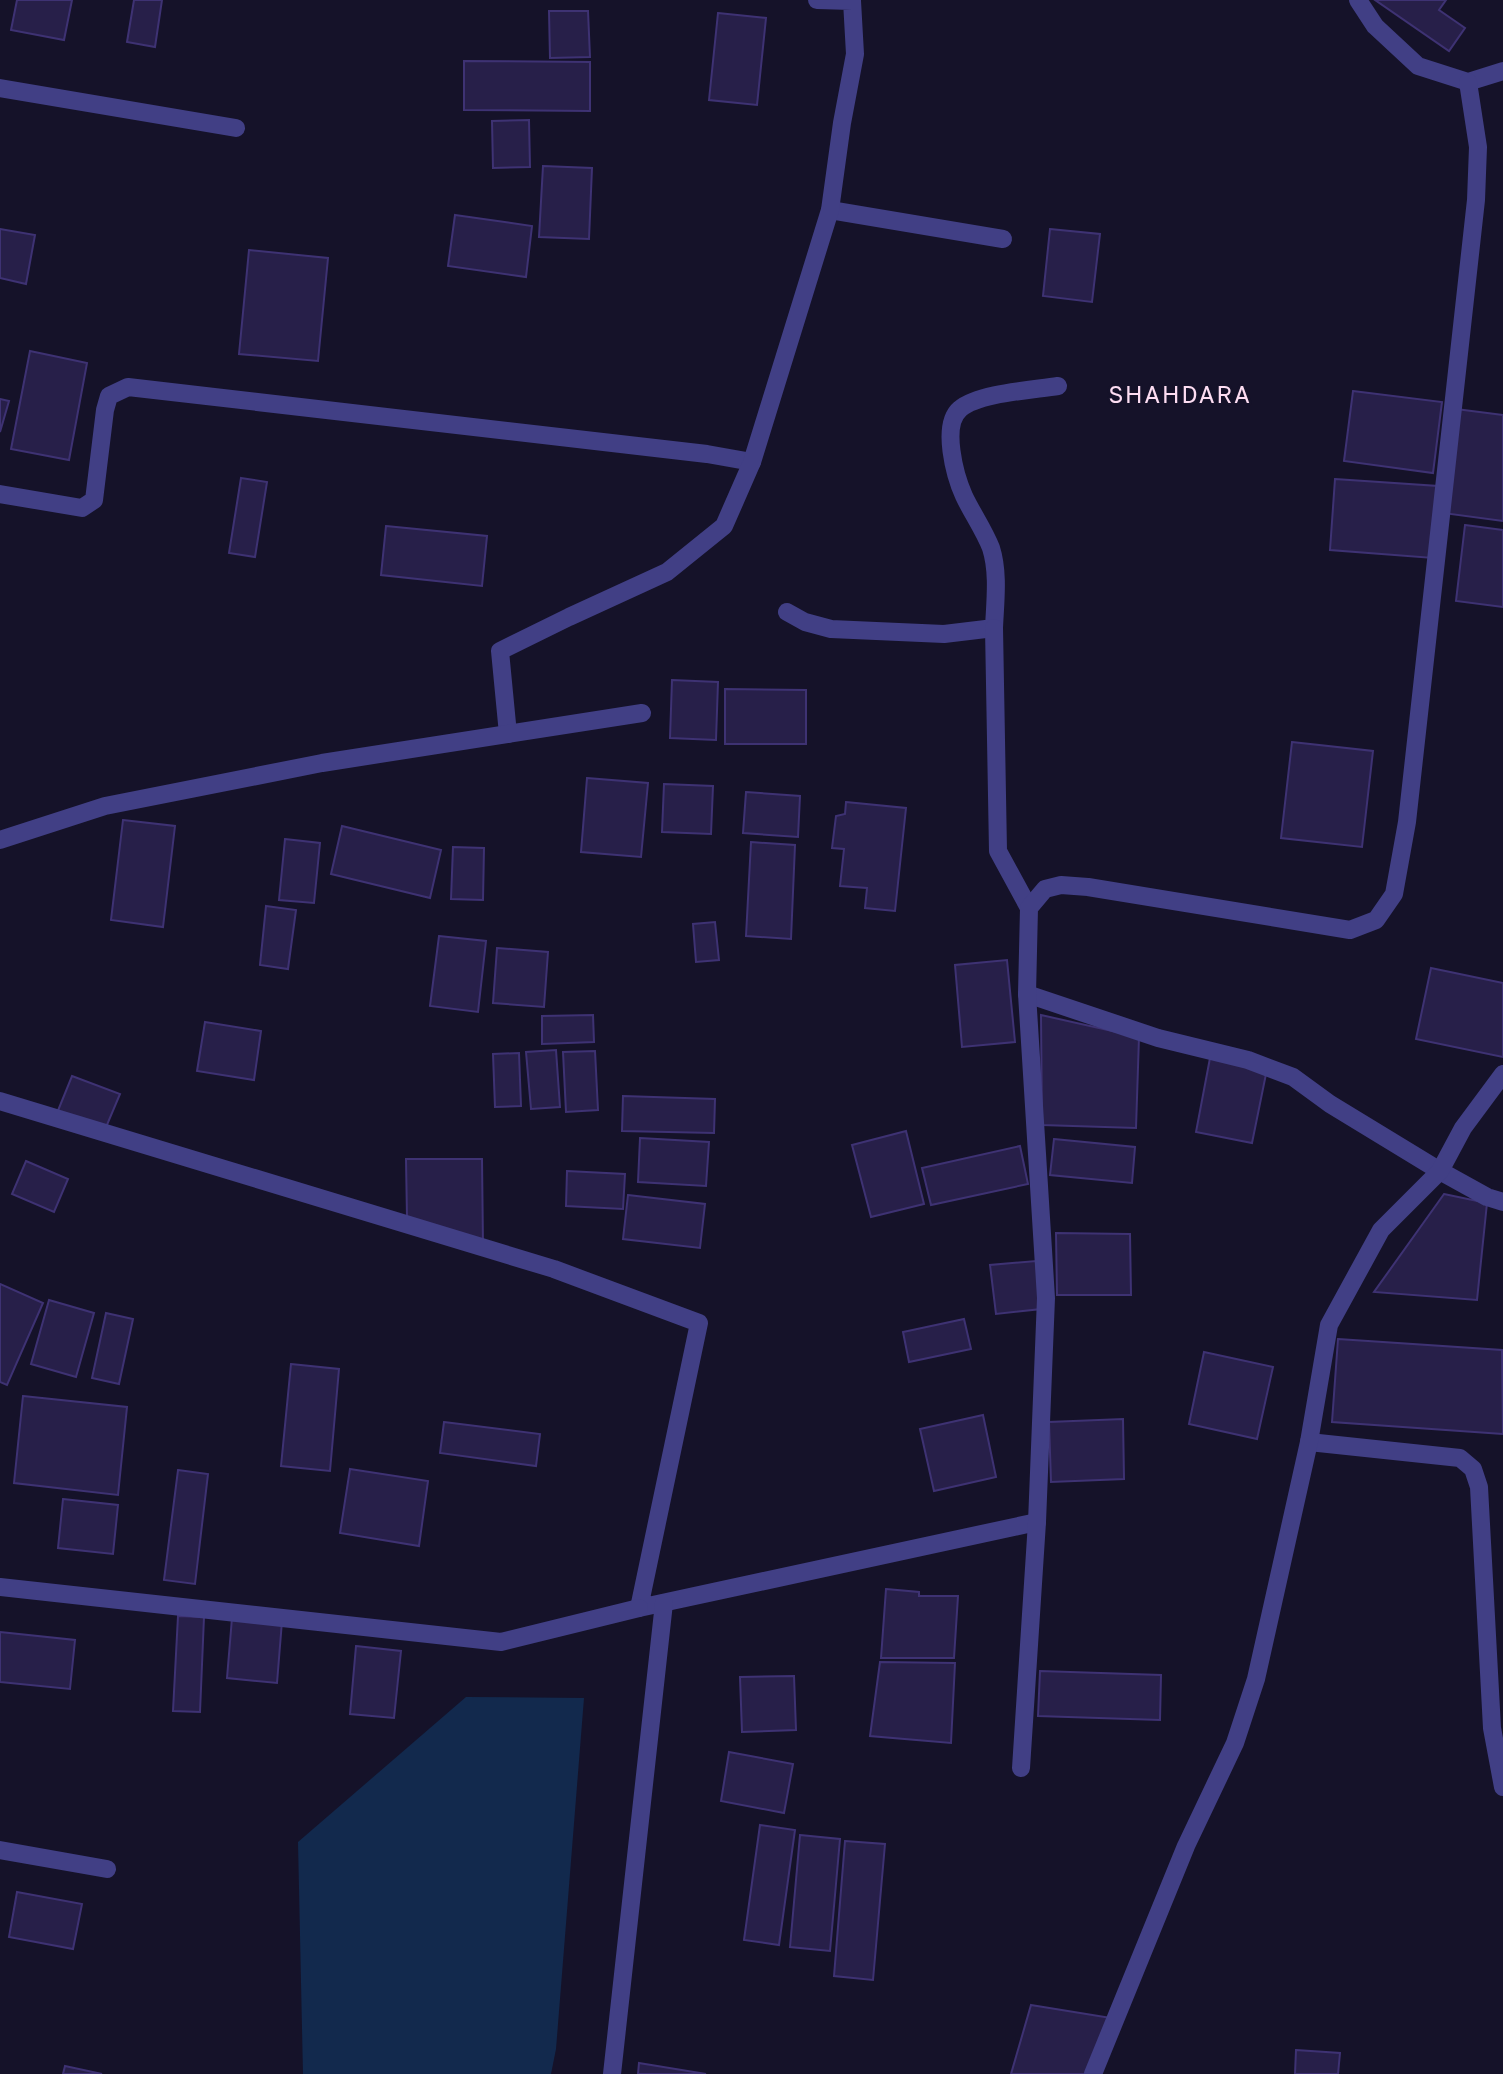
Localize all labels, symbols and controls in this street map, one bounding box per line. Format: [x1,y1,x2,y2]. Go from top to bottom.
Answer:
district label: SHAHDARA [1108,380,1252,408]

